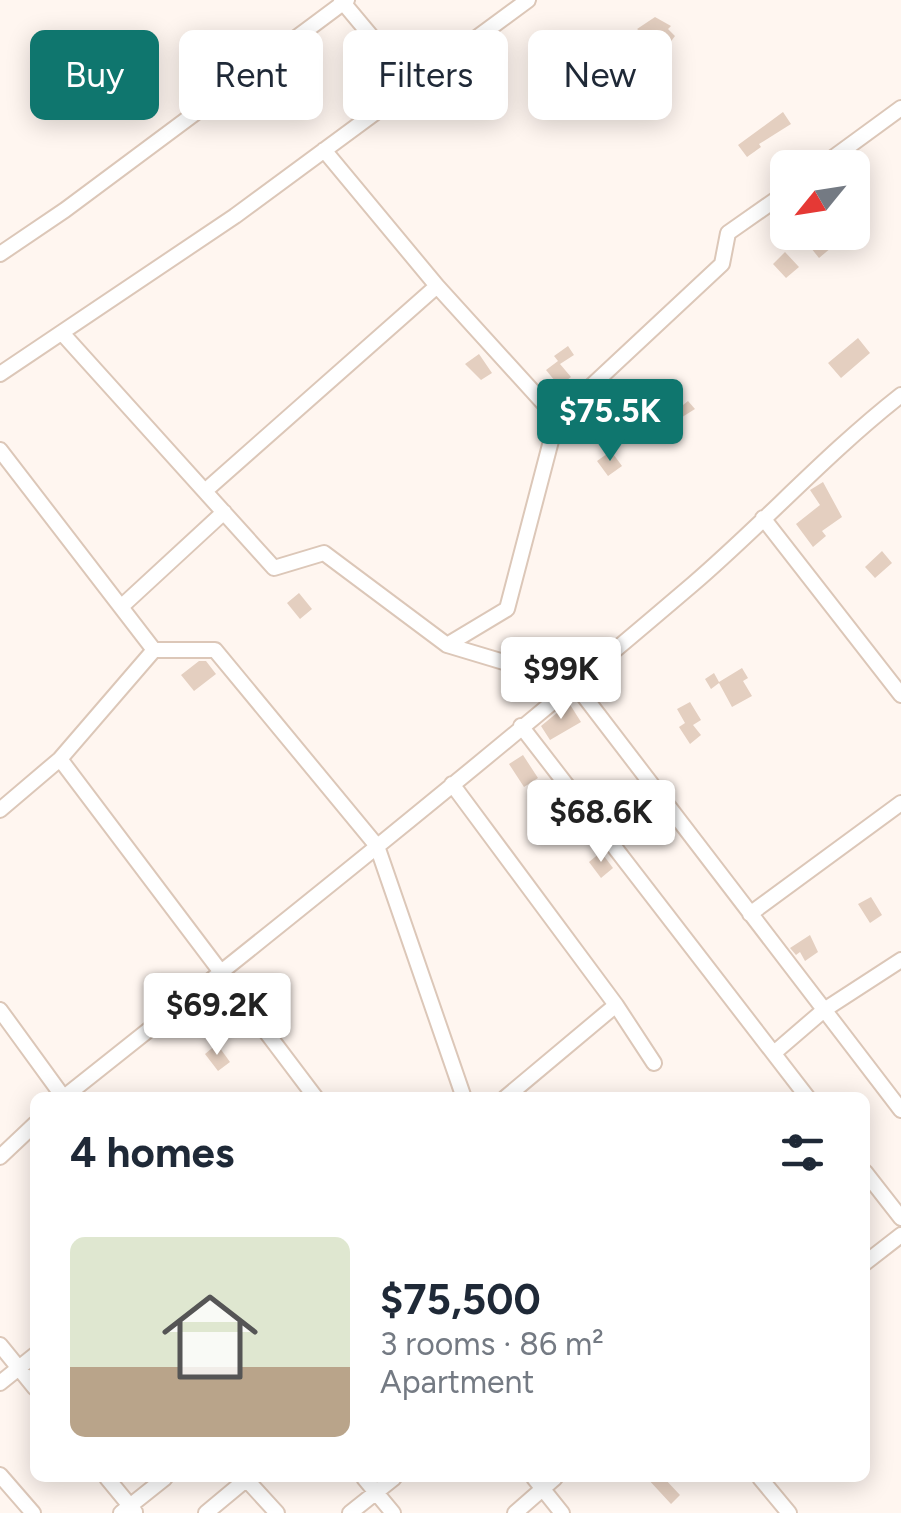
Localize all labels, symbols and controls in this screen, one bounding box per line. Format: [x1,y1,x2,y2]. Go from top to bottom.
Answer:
chip: Buy [30,30,159,120]
chip: Rent [179,30,323,120]
chip: Filters [343,30,508,120]
chip: New [528,30,672,120]
north arrow [770,150,870,250]
map controls [770,150,870,250]
pin: $75.5K [529,379,691,464]
text: $75.5K [559,392,661,430]
pin: $99K [502,637,620,722]
text: $99K [523,650,599,688]
pin: $68.6K [520,780,682,865]
text: $68.6K [549,793,653,831]
pin: $69.2K [136,973,298,1058]
text: $69.2K [166,986,268,1024]
icon: filters [775,1125,830,1180]
text: 4 homes [70,1127,234,1178]
text: $75,500 [380,1274,541,1325]
icon: home [150,1277,270,1397]
text: 3 rooms · 86 m² [380,1325,604,1363]
text: Apartment [380,1363,534,1401]

